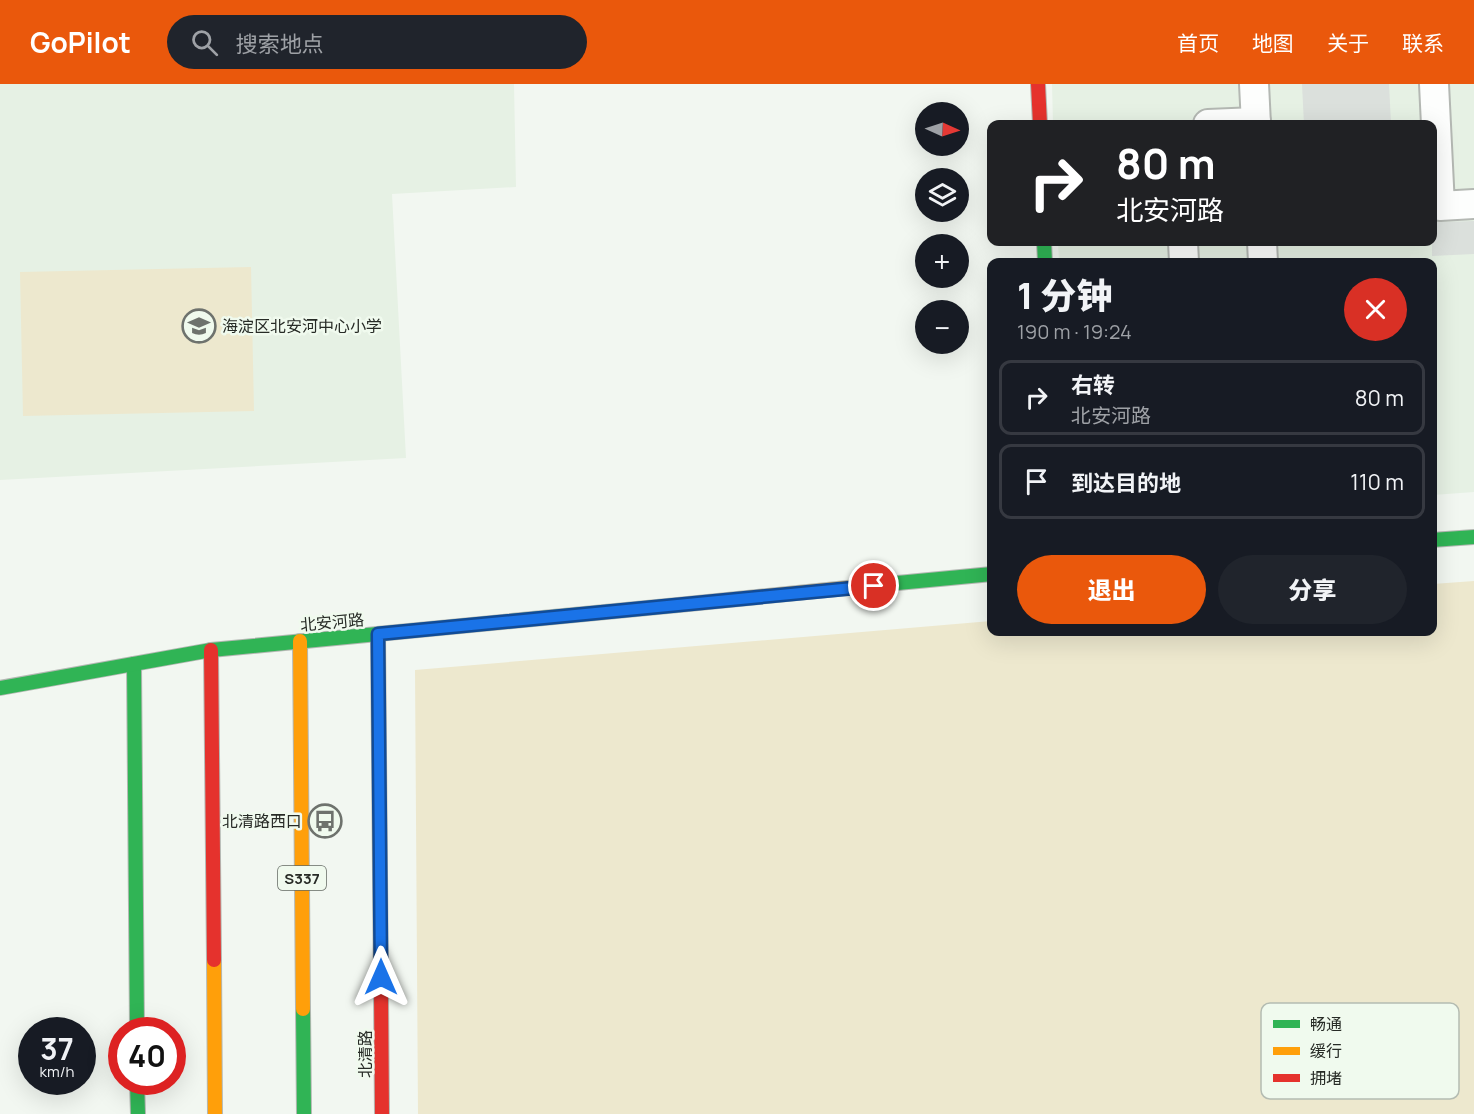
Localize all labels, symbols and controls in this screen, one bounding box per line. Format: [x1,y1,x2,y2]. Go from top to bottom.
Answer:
search box [167,15,587,69]
text: GoPilot [30,23,131,61]
icon: search [188,26,221,59]
text: 搜索地点 [236,29,324,59]
text: 首页 [1177,29,1219,57]
text: 地图 [1252,29,1294,57]
text: 关于 [1327,29,1369,57]
text: 联系 [1402,29,1444,57]
north arrow [915,102,969,156]
map controls [915,102,969,354]
text: 80 m [1116,134,1216,192]
icon: right [1017,144,1095,222]
button: layers [915,168,969,222]
text: 北安河路 [1116,191,1224,228]
button: + [915,234,969,288]
text: 1 分钟 [1017,271,1113,320]
button: close [1344,278,1407,341]
button: − [915,300,969,354]
school or university icon: 海淀区北安河中心小学 [181,308,217,344]
place label: 海淀区北安河中心小学 [222,315,382,337]
text: 190 m · 19:24 [1017,318,1132,345]
text: 右转 [1071,370,1115,400]
icon: right [1020,381,1053,414]
text: 80 m [1355,383,1404,413]
text: 北安河路 [1071,402,1151,429]
icon: arrive [1020,465,1053,498]
text: 110 m [1350,467,1404,497]
text: 到达目的地 [1071,468,1181,498]
button: 退出 [1017,555,1206,624]
button: 分享 [1218,555,1407,624]
pin [848,560,899,611]
icon: arrive [857,569,890,602]
street label: 北安河路 [299,608,365,636]
bus stop icon: 北清路西口 [307,803,343,839]
place label: 北清路西口 [222,810,302,832]
road number: S337 [278,866,326,890]
position arrow [349,945,413,1009]
legend [1261,1003,1459,1099]
text: 畅通 [1310,1013,1342,1035]
speed limit sign: 40 [108,1017,186,1095]
text: 37 [40,1028,74,1069]
street label: 北清路 [354,1030,376,1078]
text: 缓行 [1310,1040,1342,1062]
text: km/h [40,1061,74,1082]
text: 拥堵 [1310,1067,1342,1089]

